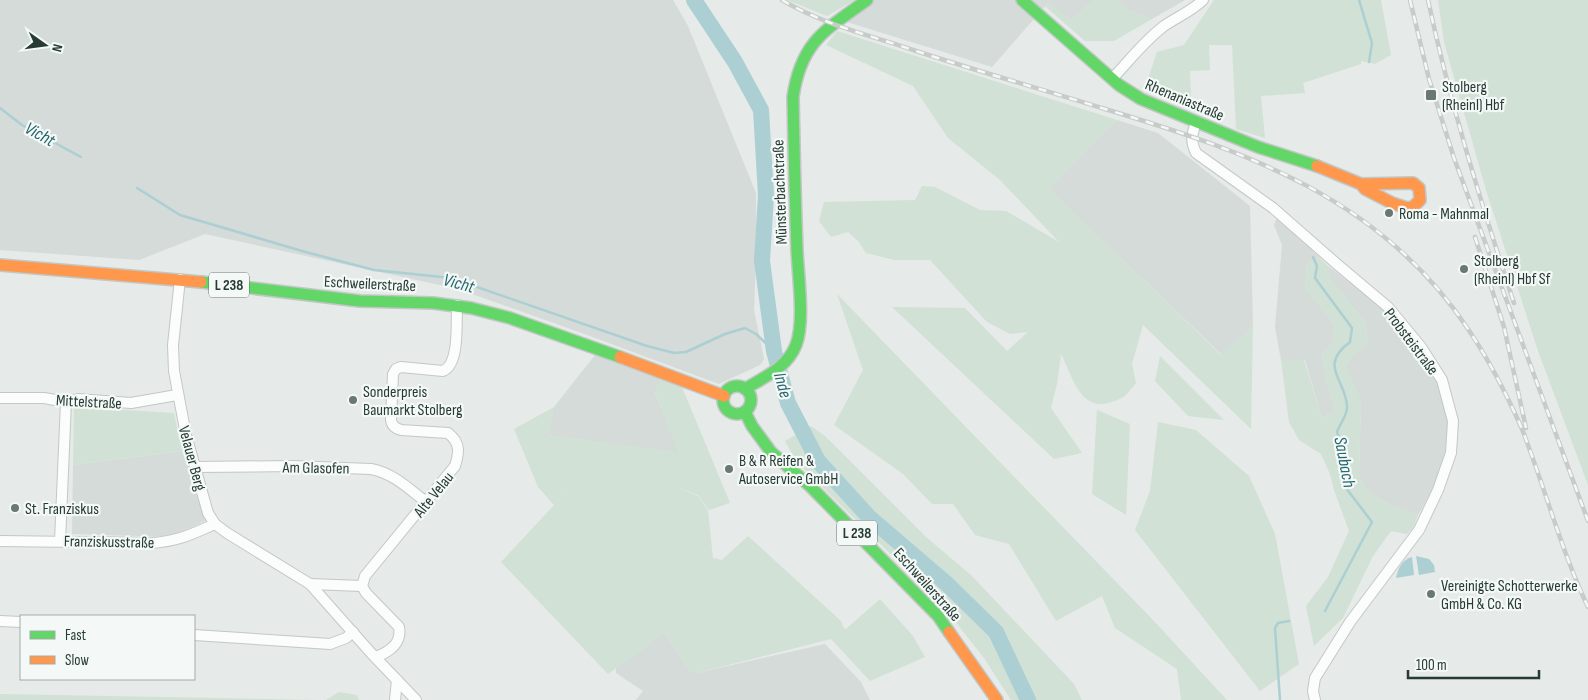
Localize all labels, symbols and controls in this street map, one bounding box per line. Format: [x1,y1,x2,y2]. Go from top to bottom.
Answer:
north arrow [20,20,70,70]
text: N [48,42,66,54]
street label: Rhenaniastraße [1142,75,1227,126]
place label: Stolberg (Rheinl) Hbf [1442,78,1505,115]
marker: Stolberg (Rheinl) Hbf [1424,88,1438,102]
water label: Vicht [21,118,59,151]
street label: Münsterbachstraße [769,139,792,245]
place label: Roma - Mahnmal [1399,205,1489,224]
marker: Roma - Mahnmal [1383,207,1395,219]
place label: Stolberg (Rheinl) Hbf Sf [1474,252,1551,289]
marker: Stolberg (Rheinl) Hbf Sf [1458,263,1470,275]
water label: Vicht [441,269,477,298]
road number: L 238 [209,272,249,298]
street label: Eschweilerstraße [324,273,416,296]
street label: Probsteistraße [1380,305,1442,379]
water label: Inde [769,370,796,400]
place label: Sonderpreis Baumarkt Stolberg [363,383,462,420]
street label: Mittelstraße [56,391,122,414]
marker: Sonderpreis Baumarkt Stolberg [347,394,359,406]
street label: Velauer Berg [174,424,209,493]
water label: Saubach [1329,435,1360,490]
place label: B & R Reifen & Autoservice GmbH [738,452,838,489]
street label: Am Glasofen [281,458,350,479]
marker: B & R Reifen & Autoservice GmbH [723,463,735,475]
street label: Alte Velau [410,468,458,522]
place label: St. Franziskus [25,500,99,519]
marker: St. Franziskus [9,502,21,514]
road number: L 238 [837,520,877,546]
street label: Franziskusstraße [64,532,154,553]
street label: Eschweilerstraße [889,544,965,626]
place label: Vereinigte Schotterwerke GmbH & Co. KG [1441,577,1578,614]
marker: Vereinigte Schotterwerke GmbH & Co. KG [1425,588,1437,600]
legend [20,615,195,680]
text: Fast [65,626,87,645]
scale bar [1408,648,1539,680]
text: Slow [65,651,89,670]
text: 100 m [1416,656,1447,675]

